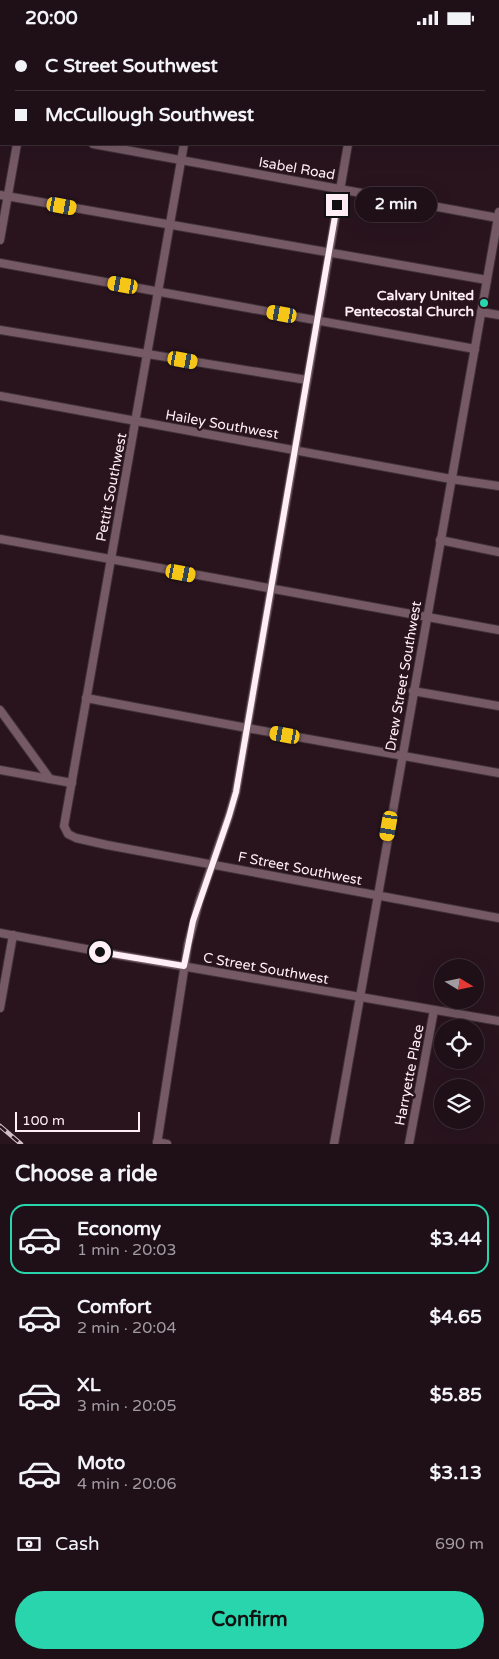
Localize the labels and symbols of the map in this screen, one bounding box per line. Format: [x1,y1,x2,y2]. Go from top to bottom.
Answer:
street label: Isabel Road [257,153,337,184]
callout: 2 min [354,187,437,223]
route end [326,194,348,216]
car [45,196,78,216]
car [106,275,139,295]
place label: Calvary United Pentecostal Church [345,287,474,320]
marker: Calvary United Pentecostal Church [478,297,490,309]
car [265,304,298,324]
car [166,350,199,370]
street label: Hailey Southwest [164,406,281,443]
street label: Pettit Southwest [93,431,131,543]
car [164,563,197,583]
street label: Drew Street Southwest [382,599,425,752]
car [268,725,301,745]
car [379,810,398,842]
street label: F Street Southwest [236,848,364,889]
route start [89,941,111,963]
street label: C Street Southwest [202,949,331,988]
north arrow [434,959,484,1009]
street label: Harryette Place [391,1023,428,1127]
scale bar [15,1109,140,1132]

